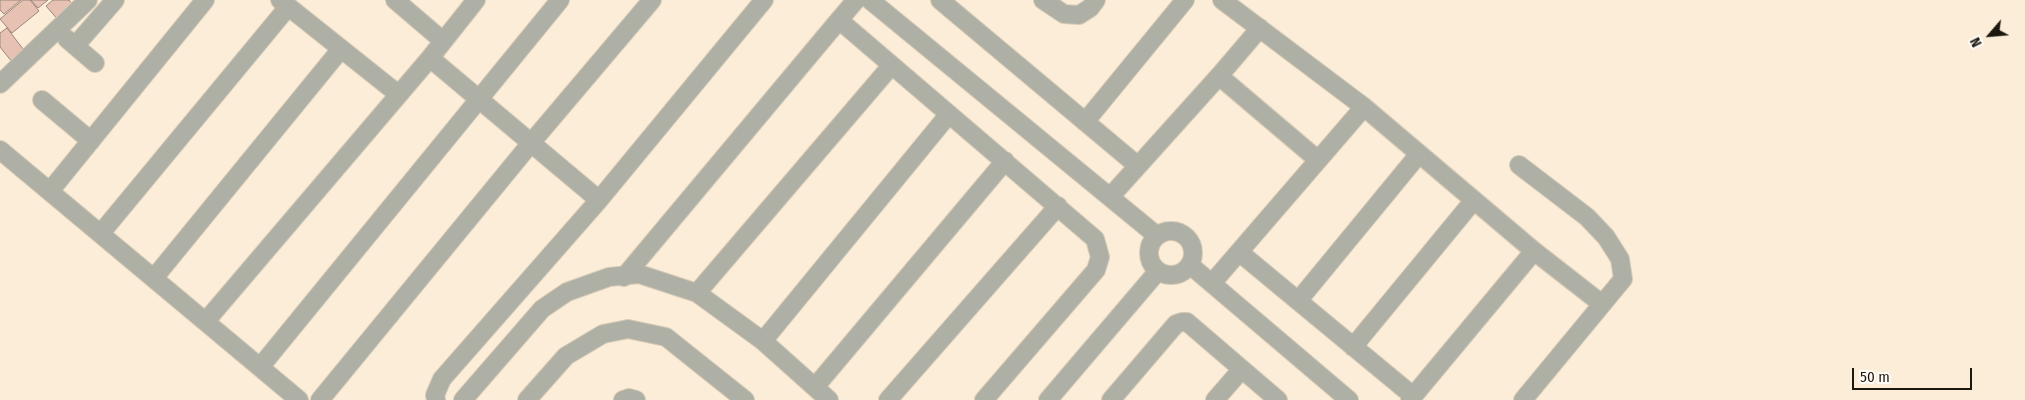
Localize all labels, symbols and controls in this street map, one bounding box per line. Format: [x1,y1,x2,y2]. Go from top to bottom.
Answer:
north arrow [1965,10,2015,60]
text: N [1967,34,1986,50]
scale bar [1855,358,1975,390]
text: 50 m [1860,368,1890,386]

